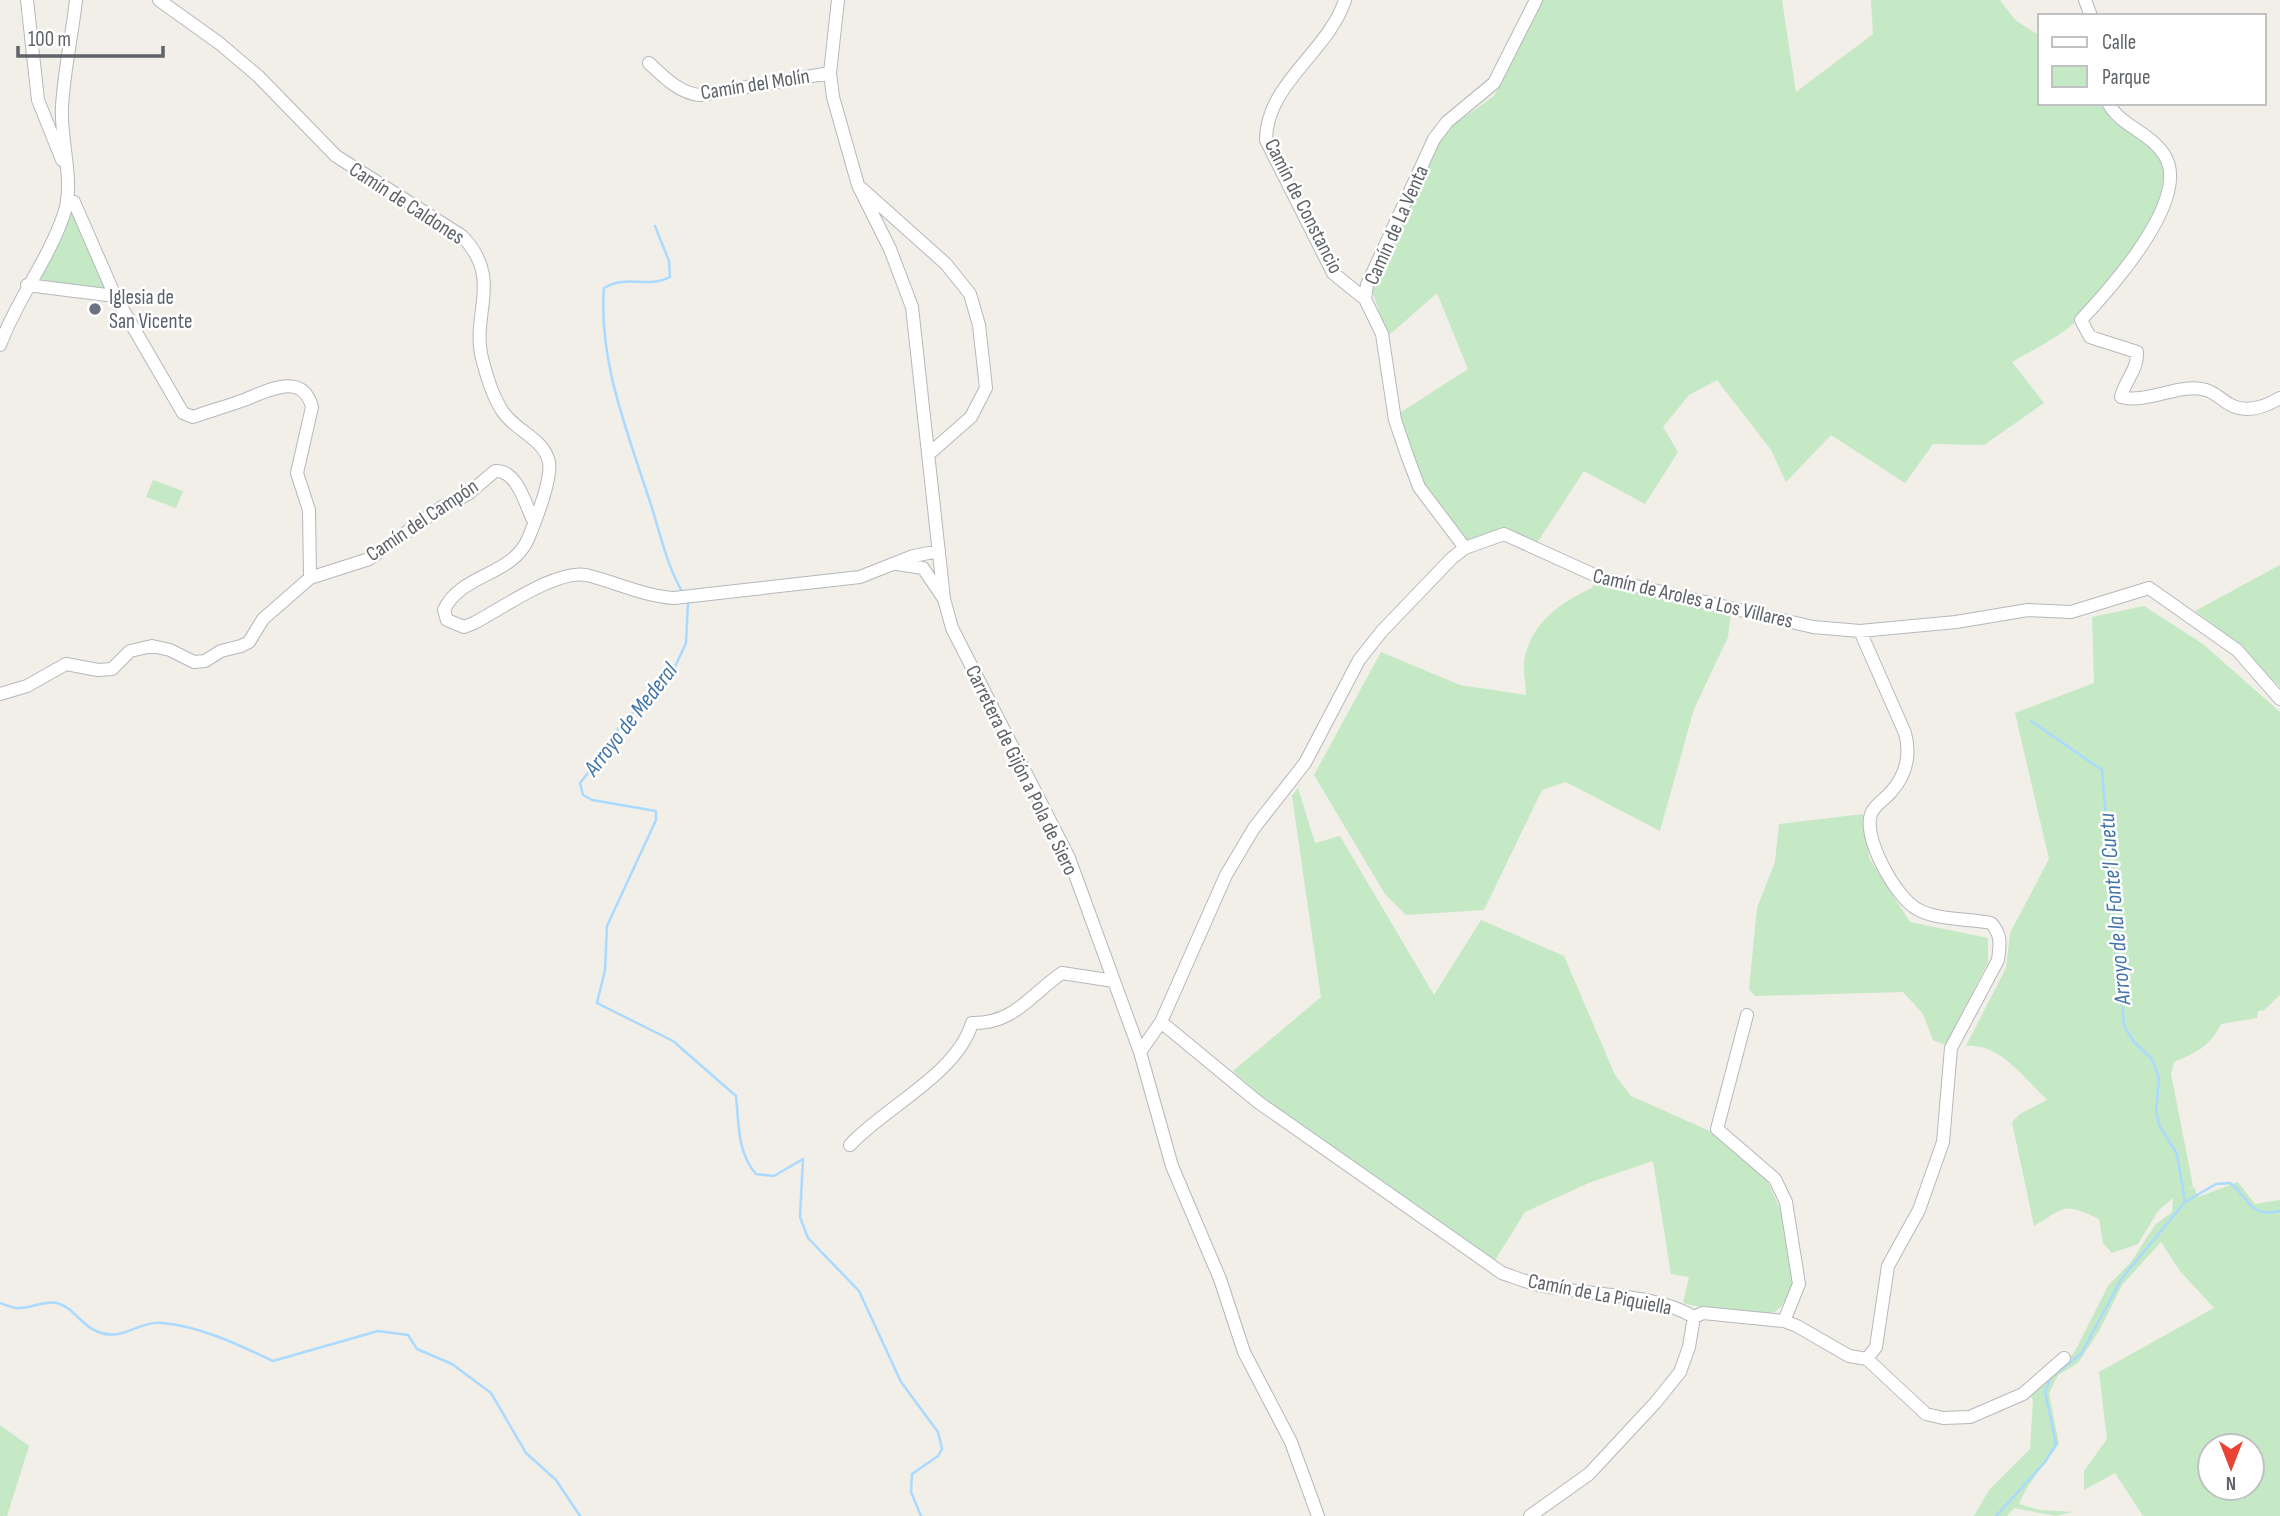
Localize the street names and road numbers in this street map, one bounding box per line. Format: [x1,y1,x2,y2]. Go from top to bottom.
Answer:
street label: Camín del Molín [699,64,811,105]
street label: Camín de Constancio [1259,135,1348,278]
street label: Camín de Caldones [344,157,469,250]
street label: Camín de La Venta [1359,162,1434,289]
street label: Camín del Campón [361,474,483,567]
street label: Camín de Aroles a Los Villares [1590,563,1795,634]
street label: Carretera de Gijón a Pola de Siero [960,661,1083,879]
street label: Camín de La Piquiella [1526,1268,1674,1321]

